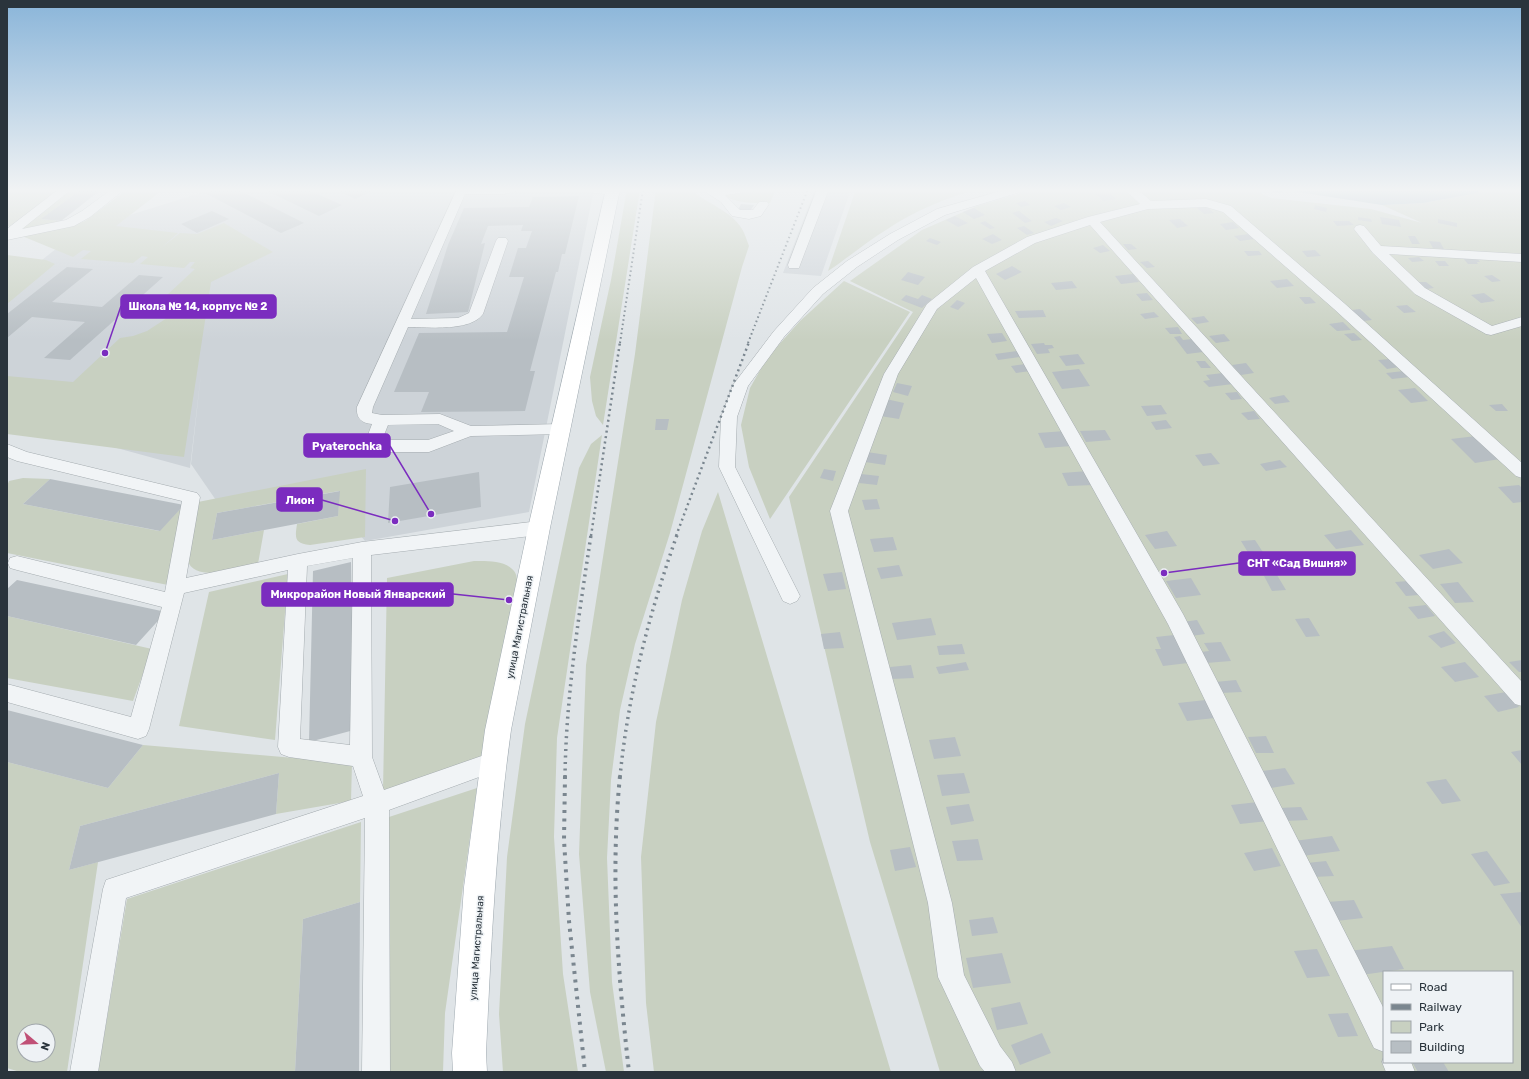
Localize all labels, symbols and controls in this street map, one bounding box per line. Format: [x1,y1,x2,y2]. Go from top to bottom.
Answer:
callout: Школа № 14, корпус № 2 [121,295,276,318]
text: Школа № 14, корпус № 2 [129,300,267,313]
callout: Pyaterochka [304,434,390,457]
text: Pyaterochka [312,440,382,453]
callout: Лион [277,488,322,511]
text: Лион [285,494,315,507]
callout: СНТ «Сад Вишня» [1239,552,1355,575]
text: СНТ «Сад Вишня» [1247,557,1347,570]
street label: улица Магистральная [504,574,536,680]
callout: Микрорайон Новый Январский [262,583,453,606]
text: Микрорайон Новый Январский [271,588,446,601]
street label: улица Магистральная [467,895,487,1001]
legend [1383,971,1513,1063]
text: Road [1419,980,1447,994]
text: Railway [1419,1000,1462,1014]
text: Park [1419,1020,1445,1034]
north arrow [16,1023,56,1063]
text: N [38,1040,52,1052]
text: Building [1419,1040,1465,1054]

